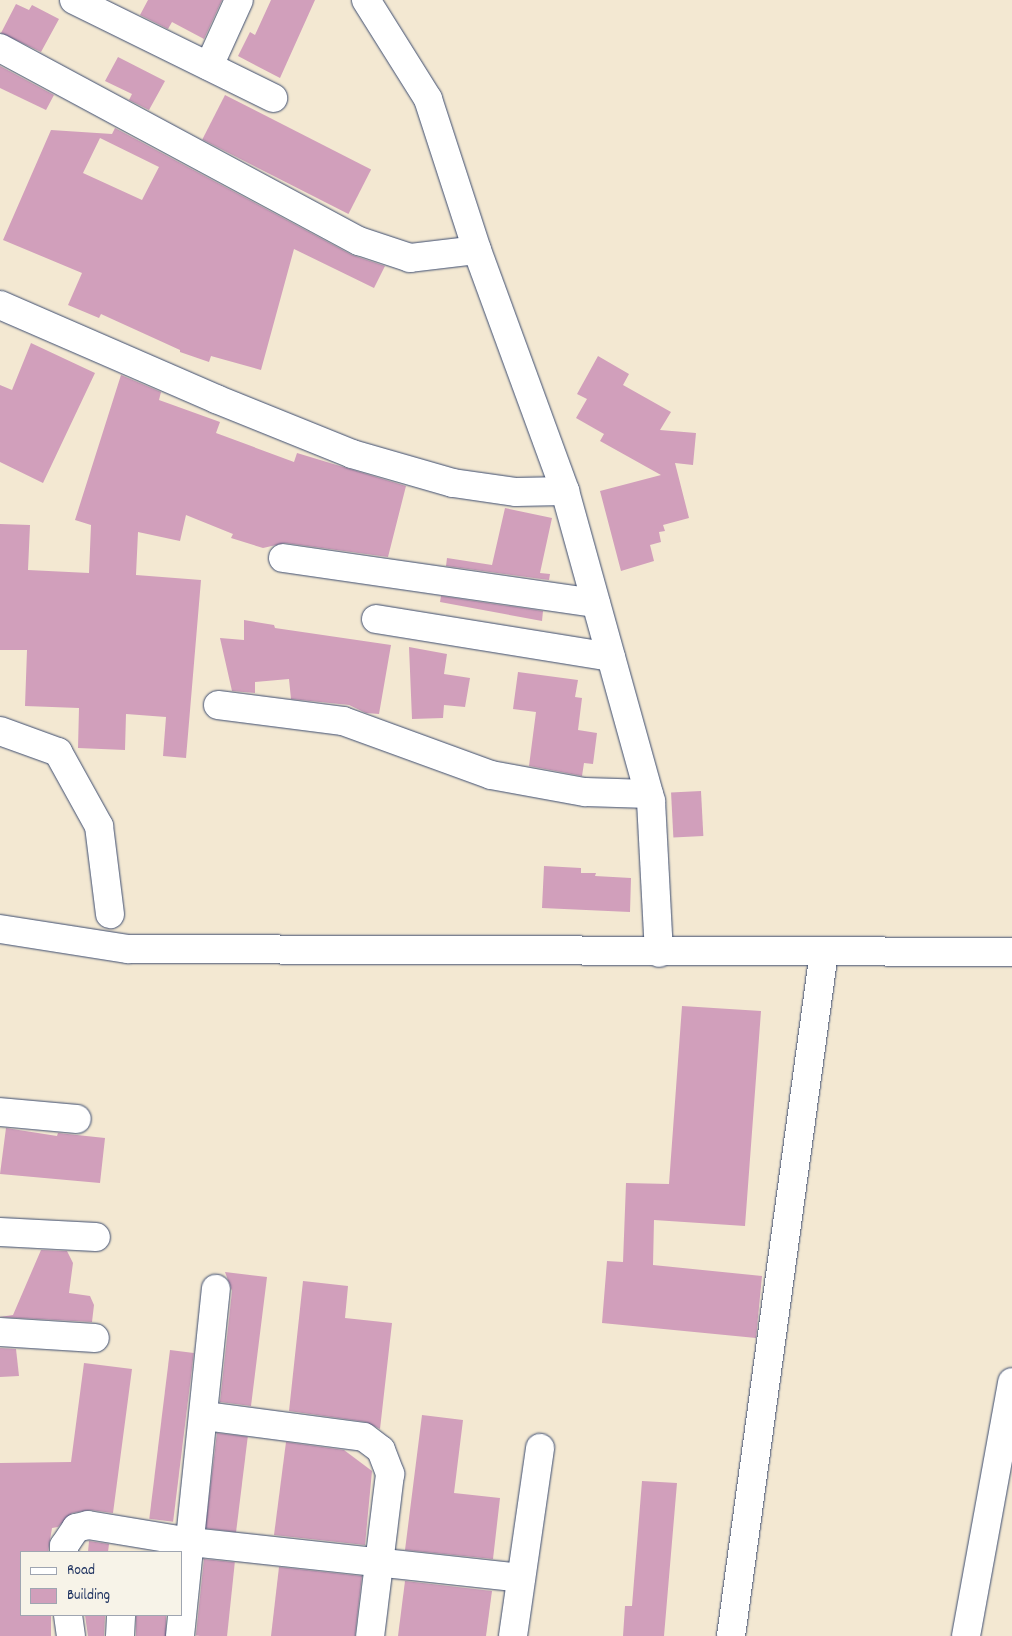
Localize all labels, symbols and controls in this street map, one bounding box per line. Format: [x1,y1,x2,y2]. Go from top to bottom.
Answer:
legend [20,1551,182,1616]
text: Road [67,1560,95,1582]
text: Building [67,1585,110,1607]

